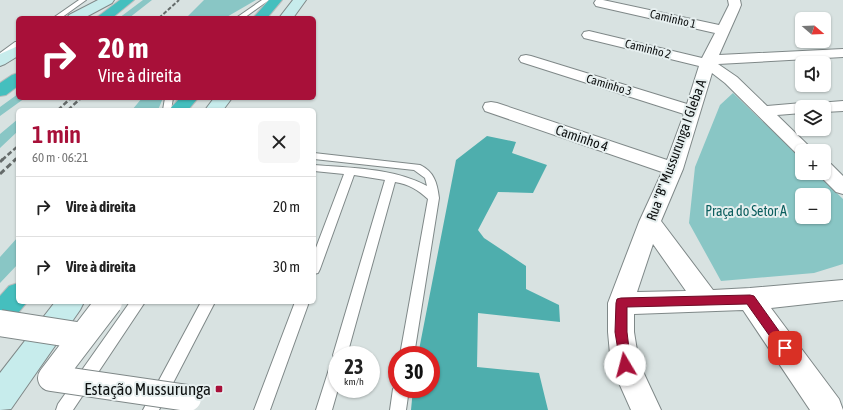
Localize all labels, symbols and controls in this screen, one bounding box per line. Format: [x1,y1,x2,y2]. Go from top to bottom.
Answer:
street label: Caminho 1 [649,7,698,31]
north arrow [795,12,831,48]
map controls [795,12,831,224]
icon: right [32,32,84,84]
text: 20 m [98,32,148,64]
street label: Caminho 2 [624,37,672,61]
button: sound [795,56,831,92]
text: Vire à direita [98,65,182,86]
street label: Caminho 3 [585,71,633,99]
street label: Rua "B" Mussurunga I Gleba A [643,77,709,223]
button: layers [795,100,831,136]
text: 1 min [32,121,81,148]
button: close [258,121,300,163]
street label: Caminho 4 [553,122,611,155]
button: + [795,144,831,180]
text: 60 m · 06:21 [32,150,88,165]
button: − [795,188,831,224]
icon: right [32,196,54,218]
text: Vire à direita [66,198,136,215]
text: 20 m [273,198,300,215]
park label: Praça do Setor A [705,203,787,219]
icon: right [32,256,54,278]
text: Vire à direita [66,258,136,275]
text: 30 m [273,258,300,275]
pin [768,331,802,365]
icon: arrive [774,337,796,359]
position arrow [604,344,646,386]
speed limit sign: 30 [388,346,440,398]
text: 23 [345,355,363,378]
text: km/h [344,376,364,387]
place label: Estação Mussurunga [84,379,211,399]
marker: Estação Mussurunga [214,384,224,394]

